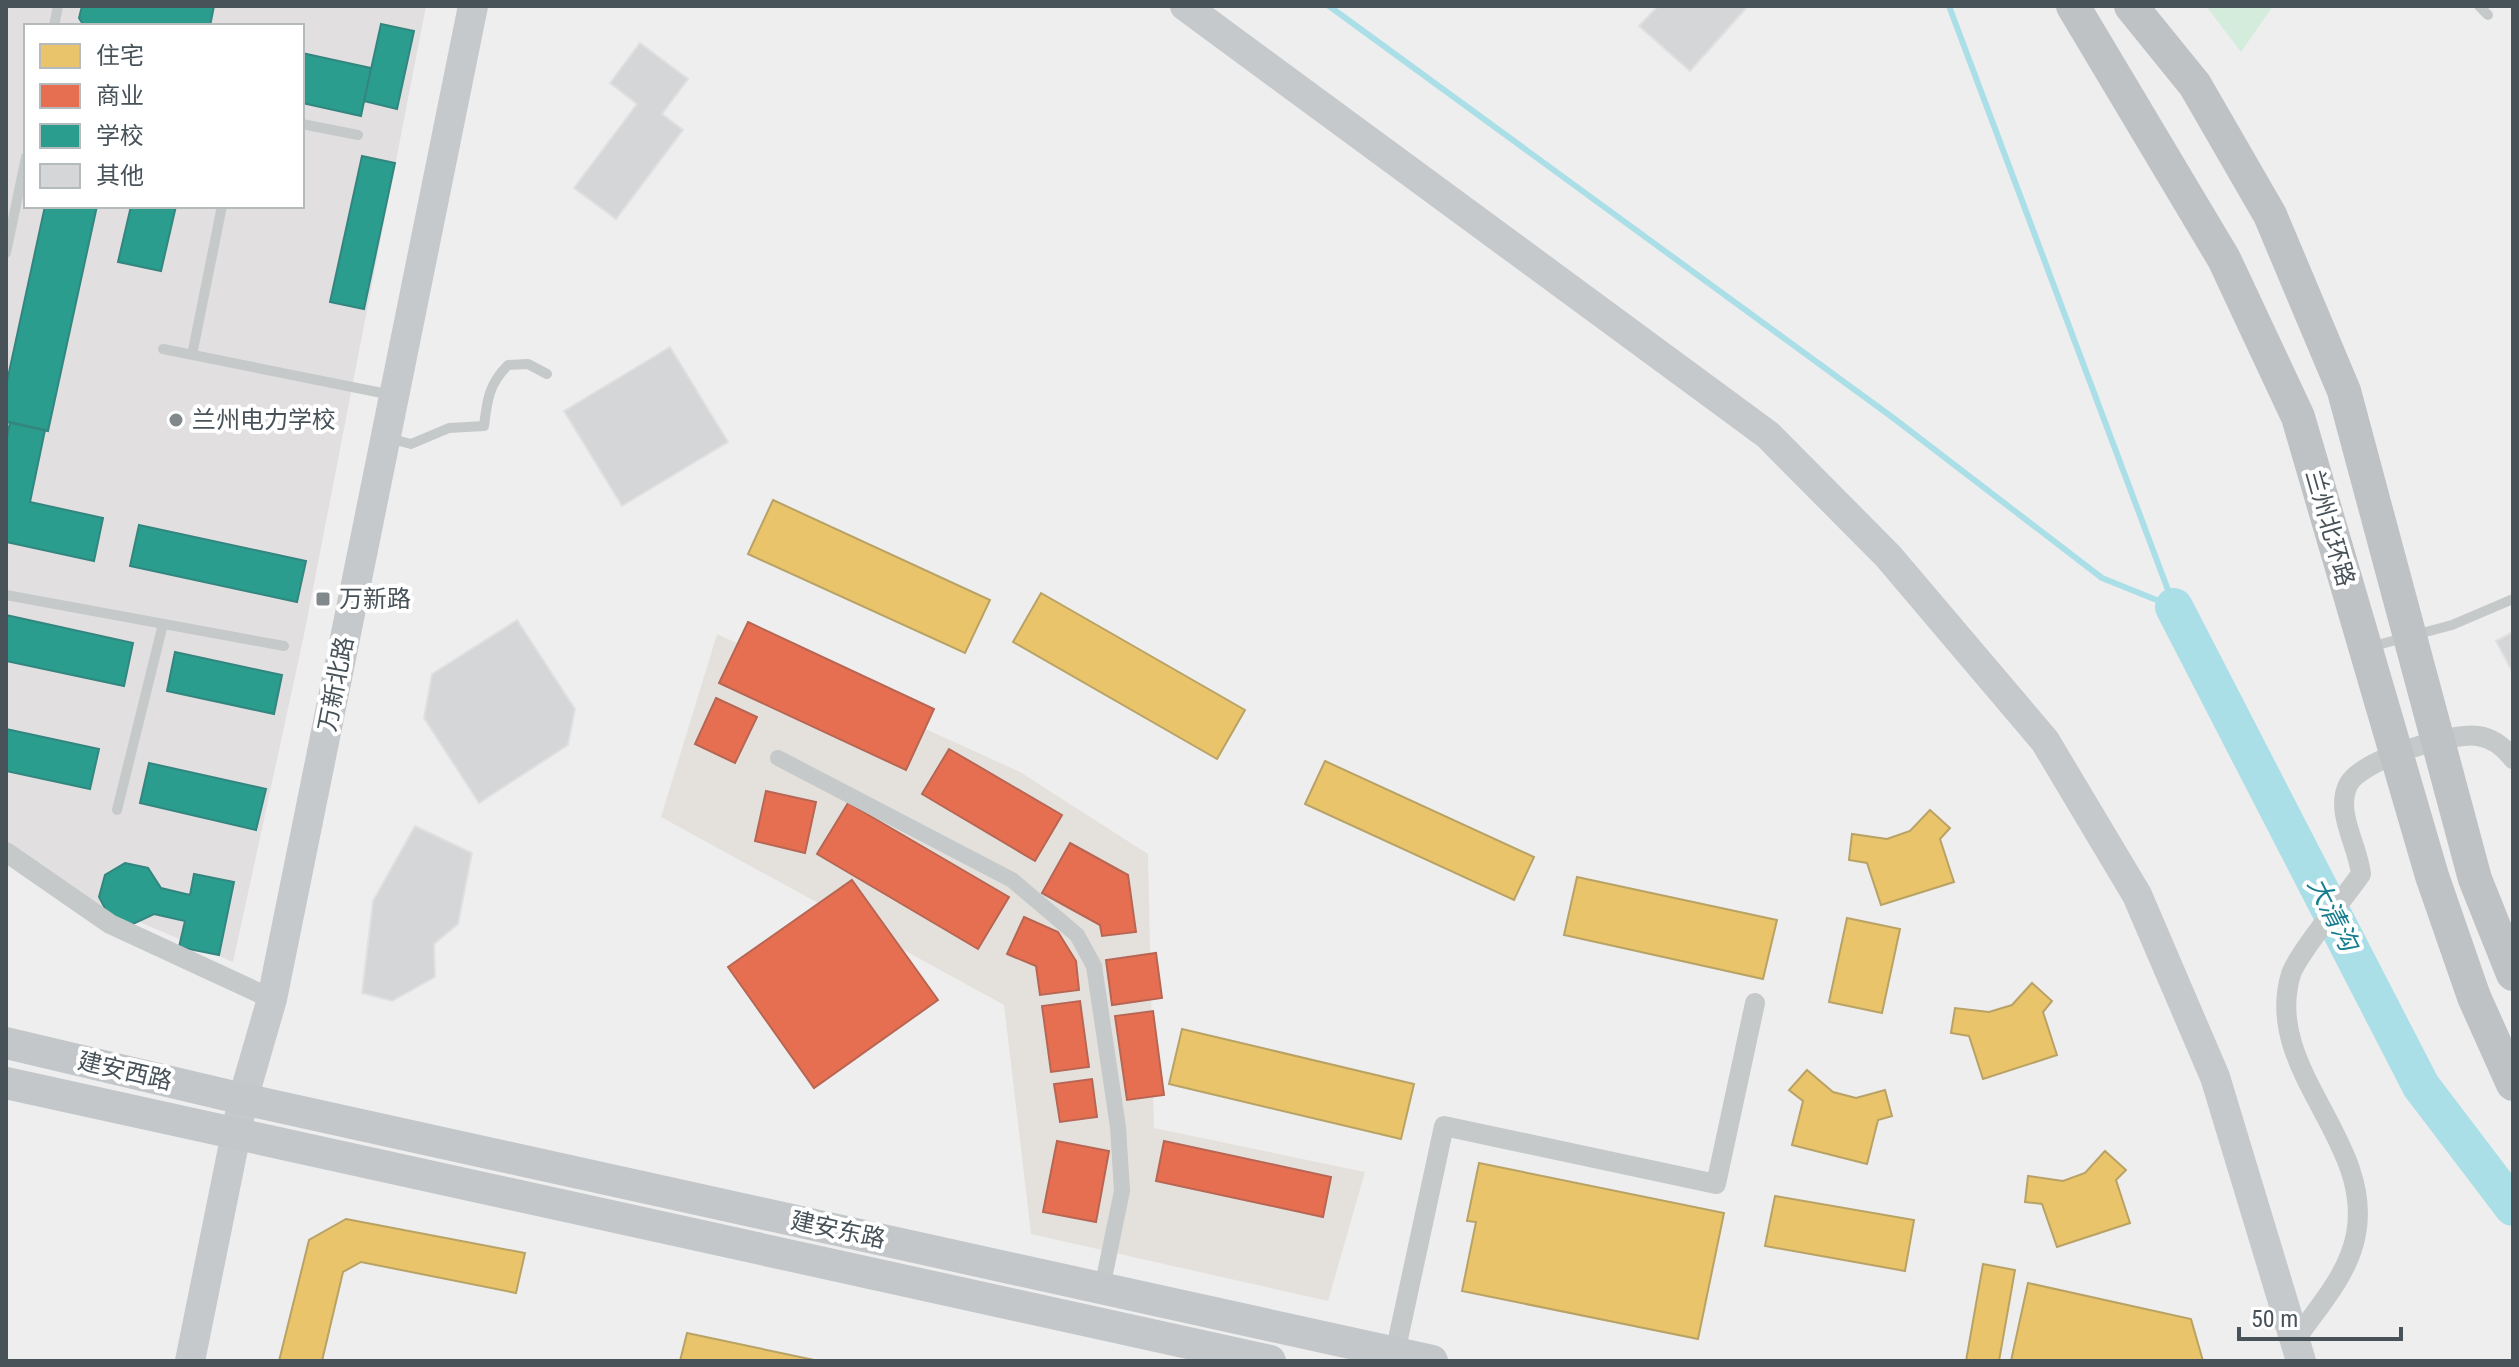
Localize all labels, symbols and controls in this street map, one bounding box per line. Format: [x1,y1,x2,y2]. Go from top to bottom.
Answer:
legend [24,24,304,208]
text: 住宅 [96,42,144,70]
text: 商业 [96,82,144,110]
text: 学校 [96,122,144,150]
text: 其他 [96,162,144,190]
place label: 兰州电力学校 [192,406,336,434]
marker: 兰州电力学校 [167,411,185,429]
street label: 兰州北环路 [2300,466,2360,590]
place label: 万新路 [339,585,411,613]
marker: 万新路 [314,590,332,608]
street label: 万新北路 [313,634,359,734]
water label: 大清沟 [2302,872,2365,958]
street label: 建安西路 [75,1047,175,1095]
street label: 建安东路 [788,1206,888,1254]
scale bar [2239,1291,2401,1341]
text: 50 m [2251,1305,2298,1333]

